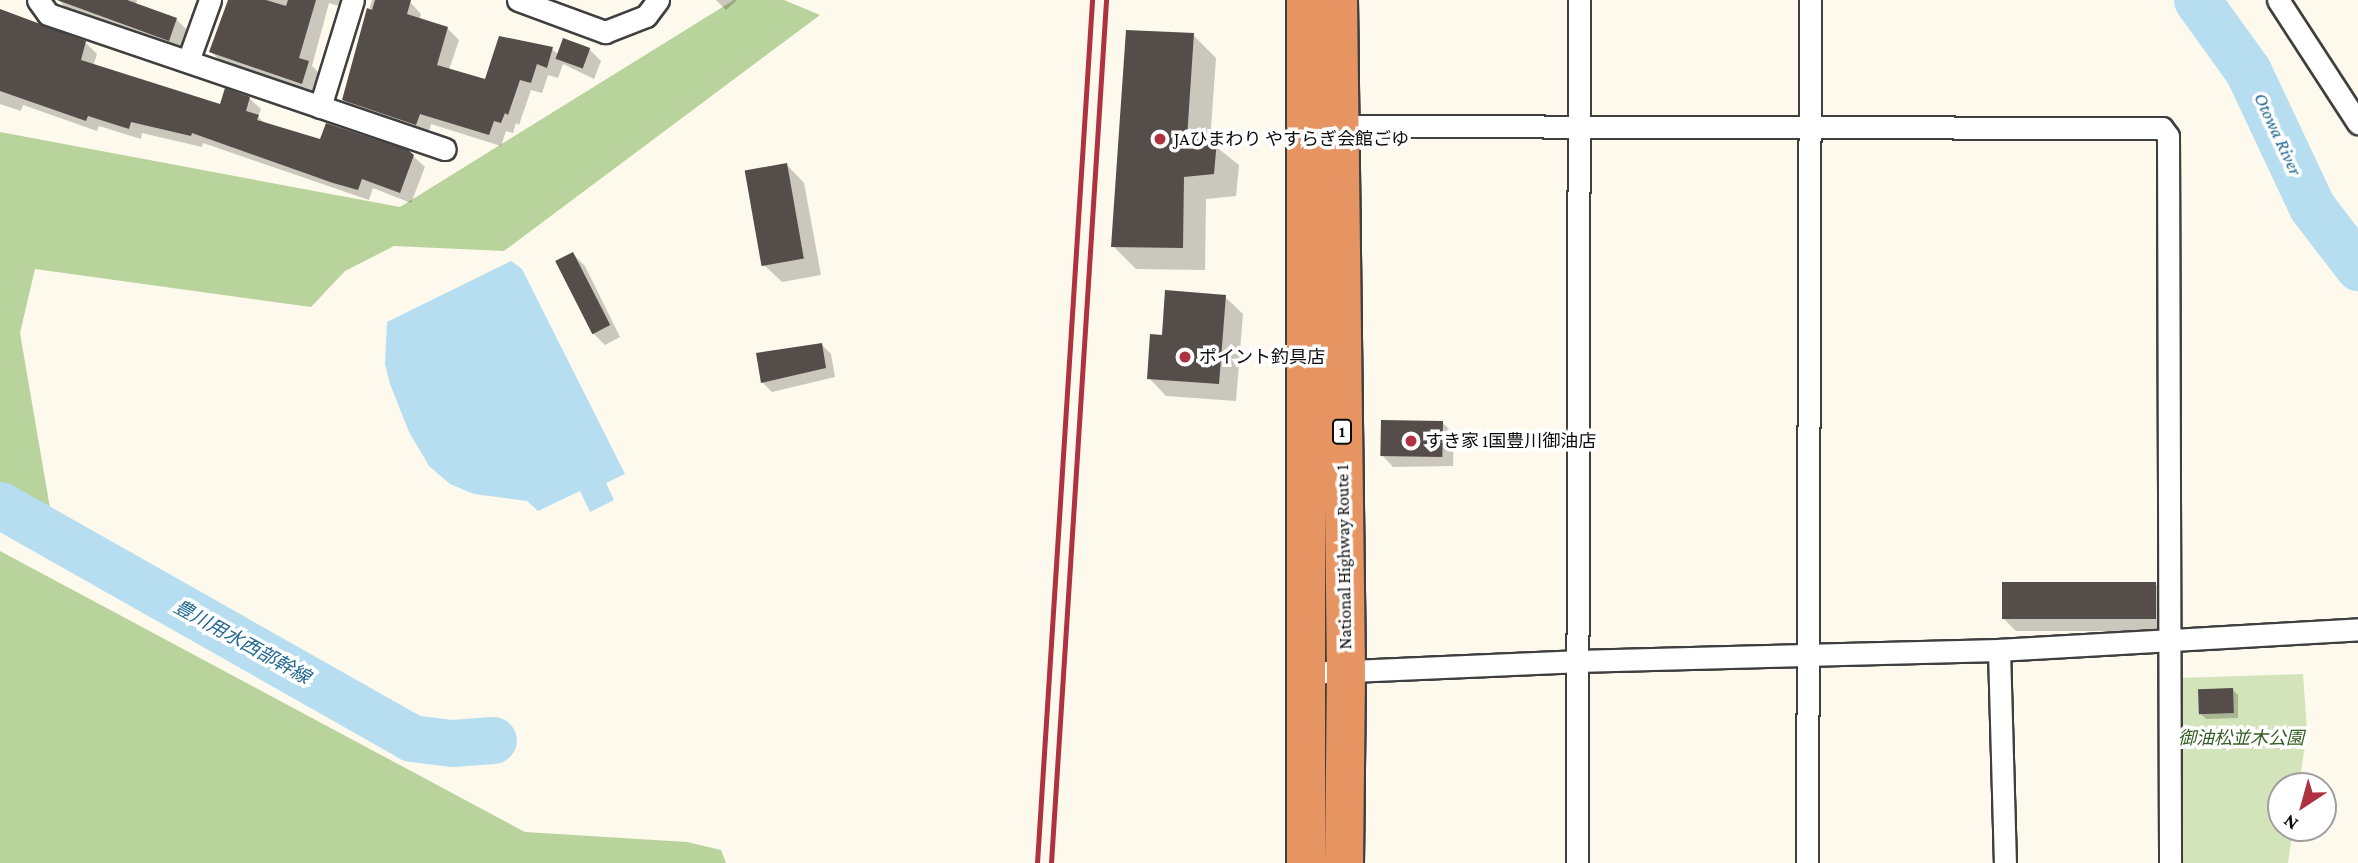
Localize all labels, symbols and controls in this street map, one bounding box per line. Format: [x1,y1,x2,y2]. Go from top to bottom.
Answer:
water label: Otowa River [2249,89,2307,179]
place label: JAひまわり やすらぎ会館ごゆ [1174,128,1409,150]
marker: JAひまわり やすらぎ会館ごゆ [1152,131,1168,147]
place label: ポイント釣具店 [1199,346,1325,368]
marker: ポイント釣具店 [1177,349,1193,365]
road number: 1 [1332,420,1352,444]
place label: すき家 1国豊川御油店 [1425,430,1596,452]
marker: すき家 1国豊川御油店 [1403,433,1419,449]
street label: National Highway Route 1 [1332,464,1356,650]
water label: 豊川用水西部幹線 [170,595,314,689]
park label: 御油松並木公園 [2178,727,2304,749]
north arrow [2267,772,2337,842]
text: N [2279,810,2302,835]

